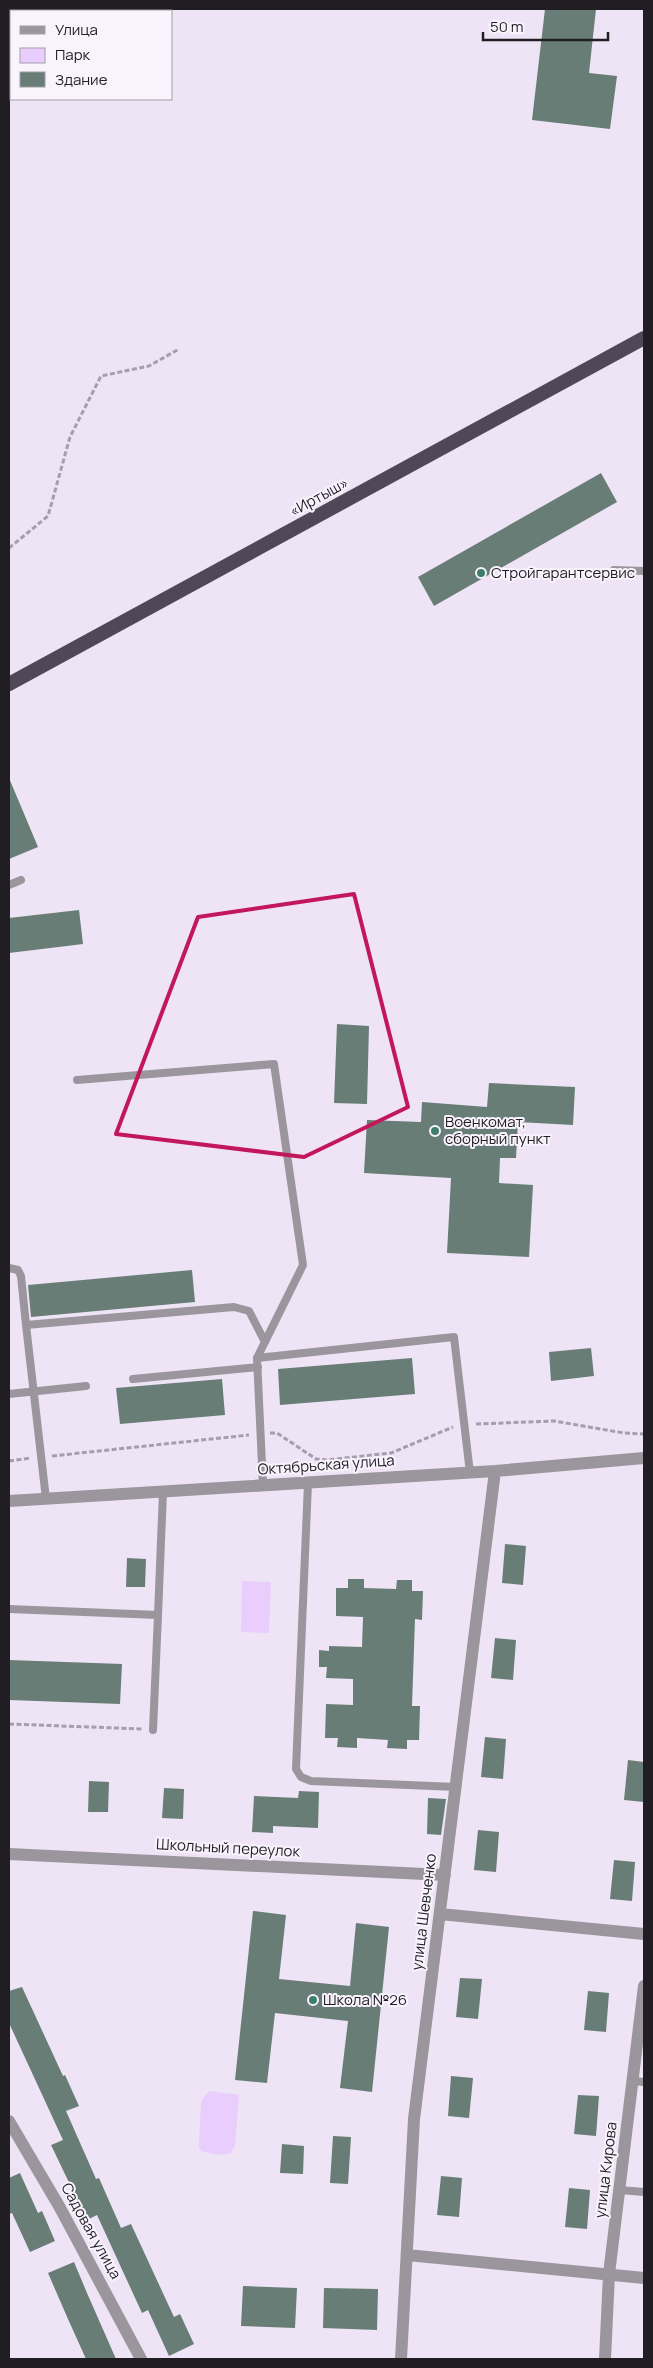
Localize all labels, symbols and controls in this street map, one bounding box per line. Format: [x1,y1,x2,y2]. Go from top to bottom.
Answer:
legend [10,10,172,100]
scale bar [483,10,608,42]
text: 50 m [490,16,524,37]
text: Улица [55,19,98,40]
text: Парк [55,44,91,65]
text: Здание [55,69,108,90]
street label: «Иртыш» [286,472,352,521]
place label: Стройгарантсервис [491,562,635,583]
marker: Стройгарантсервис [475,567,487,579]
place label: Военкомат, сборный пункт [445,1111,551,1149]
marker: Военкомат, сборный пункт [429,1125,441,1137]
street label: Октябрьская улица [257,1449,395,1480]
street label: Школьный переулок [156,1833,301,1862]
street label: улица Шевченко [406,1852,441,1972]
place label: Школа №26 [323,1989,407,2010]
marker: Школа №26 [307,1994,319,2006]
street label: улица Кирова [589,2121,622,2219]
street label: Садовая улица [56,2179,127,2283]

